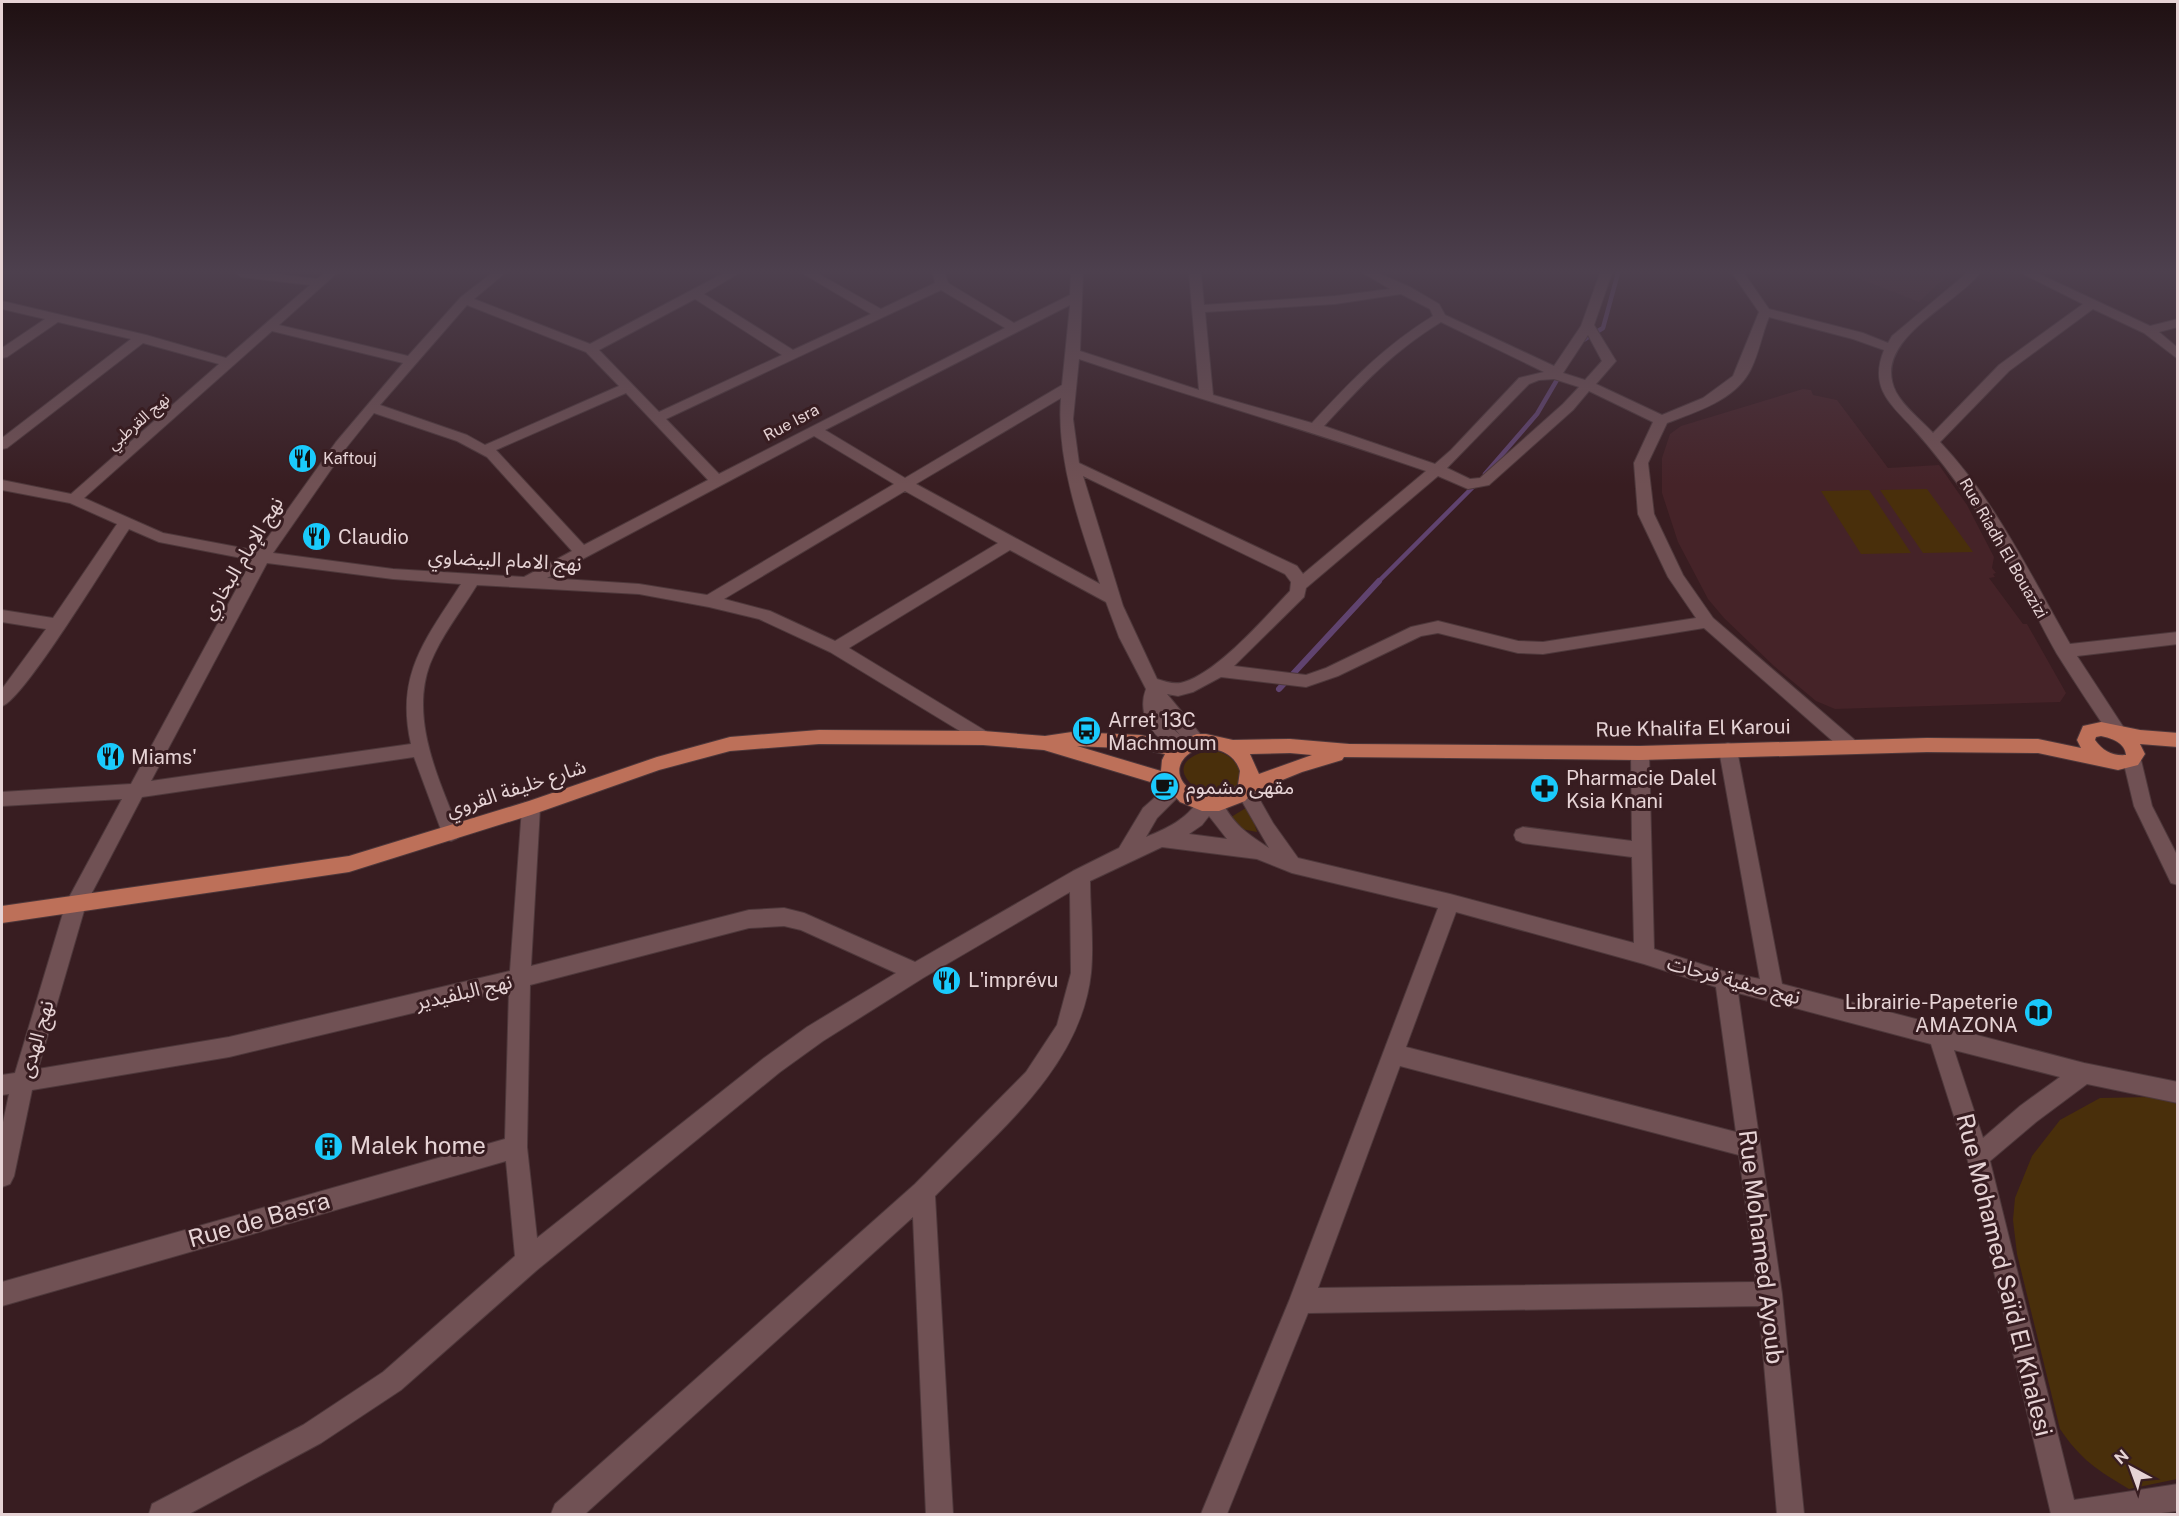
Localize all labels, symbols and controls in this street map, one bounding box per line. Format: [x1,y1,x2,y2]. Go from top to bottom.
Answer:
street label: نهج القرطبي [103,389,175,456]
street label: Rue Isra [760,400,822,445]
restaurant icon: Kaftouj [286,442,318,474]
place label: Kaftouj [323,449,377,468]
street label: Rue Riadh El Bouazizi [1956,475,2051,622]
street label: نهج الإمام البخاري [196,492,291,625]
restaurant icon: Claudio [301,521,333,553]
place label: Claudio [338,525,409,549]
street label: نهج الامام البيضاوي [427,544,582,580]
place label: Arret 13C Machmoum [1108,708,1217,755]
street label: Rue Khalifa El Karoui [1595,714,1791,742]
bus stop icon: Arret 13C Machmoum [1071,715,1103,747]
restaurant icon: Miams' [94,741,126,773]
place label: Miams' [131,745,197,769]
street label: شارع خليفة القروي [443,754,590,825]
place label: Pharmacie Dalel Ksia Knani [1566,766,1717,813]
cafe icon: مقهى مشموم [1149,771,1181,803]
pharmacy icon: Pharmacie Dalel Ksia Knani [1529,773,1561,805]
place label: مقهى مشموم [1186,775,1294,802]
street label: نهج صفية فرحات [1664,951,1803,1012]
restaurant icon: L'imprévu [931,964,963,996]
place label: L'imprévu [968,968,1058,992]
street label: نهج البلفيدير [413,969,515,1018]
place label: Librairie-Papeterie AMAZONA [1845,990,2018,1037]
library icon: Librairie-Papeterie AMAZONA [2023,997,2055,1029]
street label: نهج الهدى [14,998,61,1081]
street label: Rue Mohamed Saïd El Khalesi [1951,1111,2059,1439]
street label: Rue Mohamed Ayoub [1734,1128,1790,1366]
building icon: Malek home [313,1130,345,1162]
place label: Malek home [350,1131,486,1159]
street label: Rue de Basra [185,1185,333,1253]
north arrow [2101,1438,2161,1498]
text: N [2111,1446,2132,1468]

